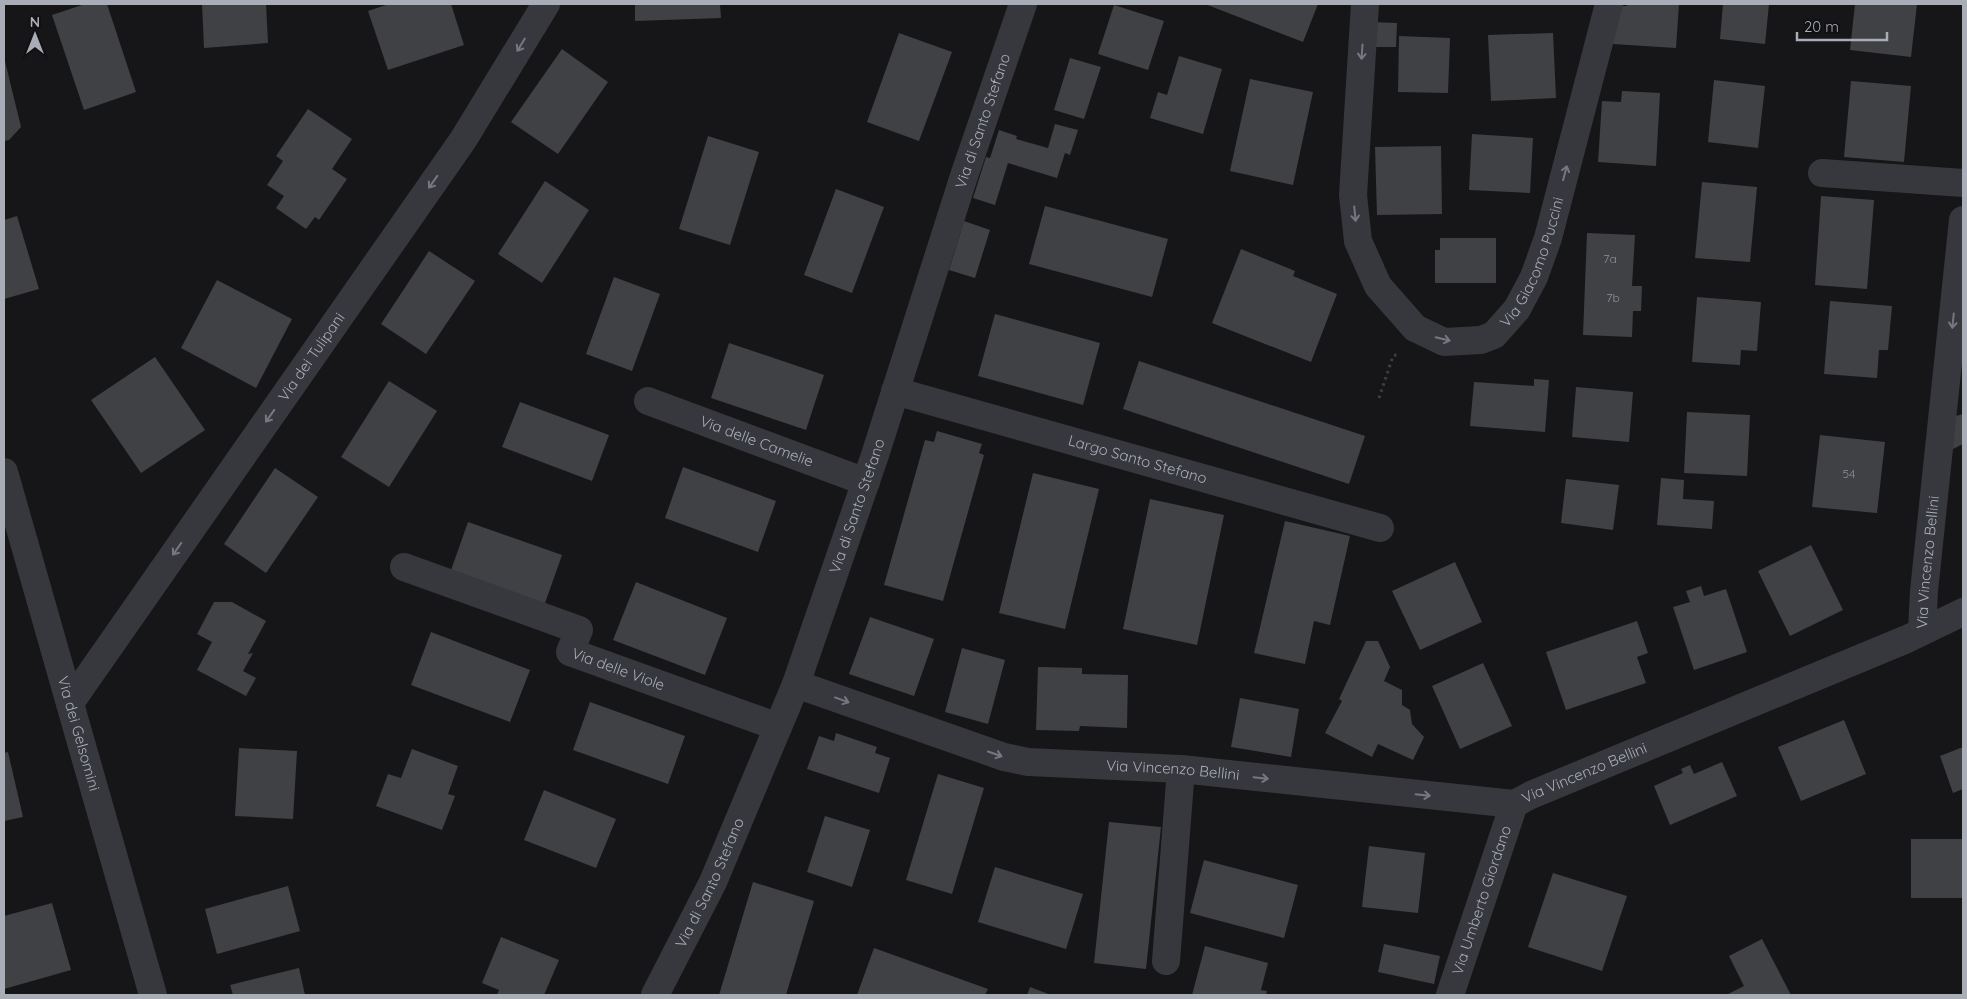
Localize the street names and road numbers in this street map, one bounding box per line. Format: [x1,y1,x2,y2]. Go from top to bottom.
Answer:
street label: Via di Santo Stefano [951,51,1014,191]
street label: Via Giacomo Puccini [1495,195,1567,331]
street label: Via dei Tulipani [274,309,349,405]
street label: Via delle Camelie [698,411,816,471]
street label: Largo Santo Stefano [1066,430,1209,488]
street label: Via di Santo Stefano [825,436,889,576]
street label: Via Vincenzo Bellini [1912,495,1943,629]
street label: Via delle Viole [569,643,667,694]
street label: Via dei Gelsomini [54,674,104,793]
street label: Via Vincenzo Bellini [1518,738,1650,807]
street label: Via Vincenzo Bellini [1106,756,1240,784]
street label: Via di Santo Stefano [671,815,748,951]
street label: Via Umberto Giordano [1447,823,1515,977]

